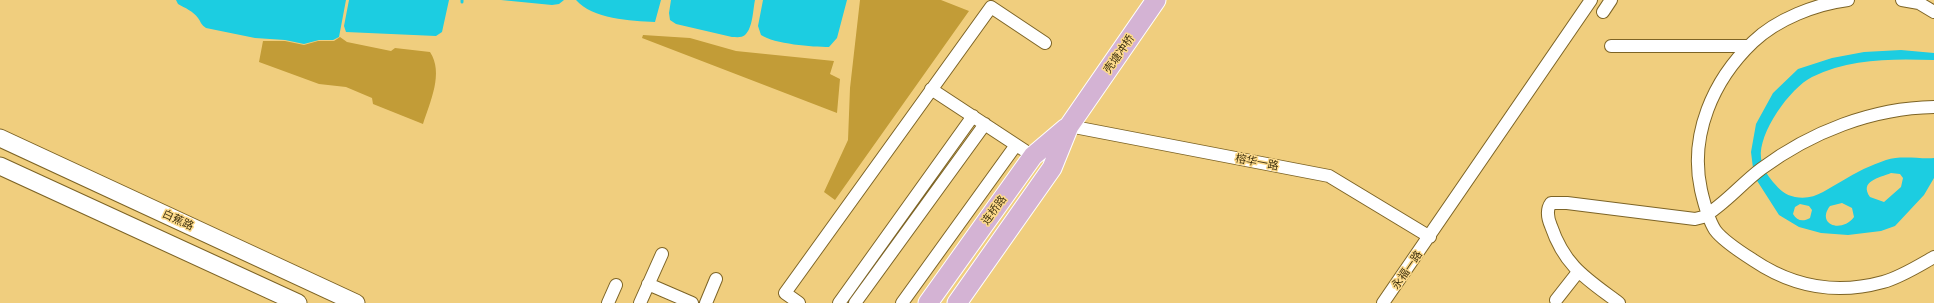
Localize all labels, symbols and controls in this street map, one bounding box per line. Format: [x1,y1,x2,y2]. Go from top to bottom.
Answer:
street label: 壳塘冲桥 [1101,32,1137,76]
street label: 榕华一路 [1234,151,1280,173]
street label: 连桥路 [979,193,1009,227]
street label: 白蕉路 [160,207,196,233]
street label: 永福一路 [1389,248,1425,292]

